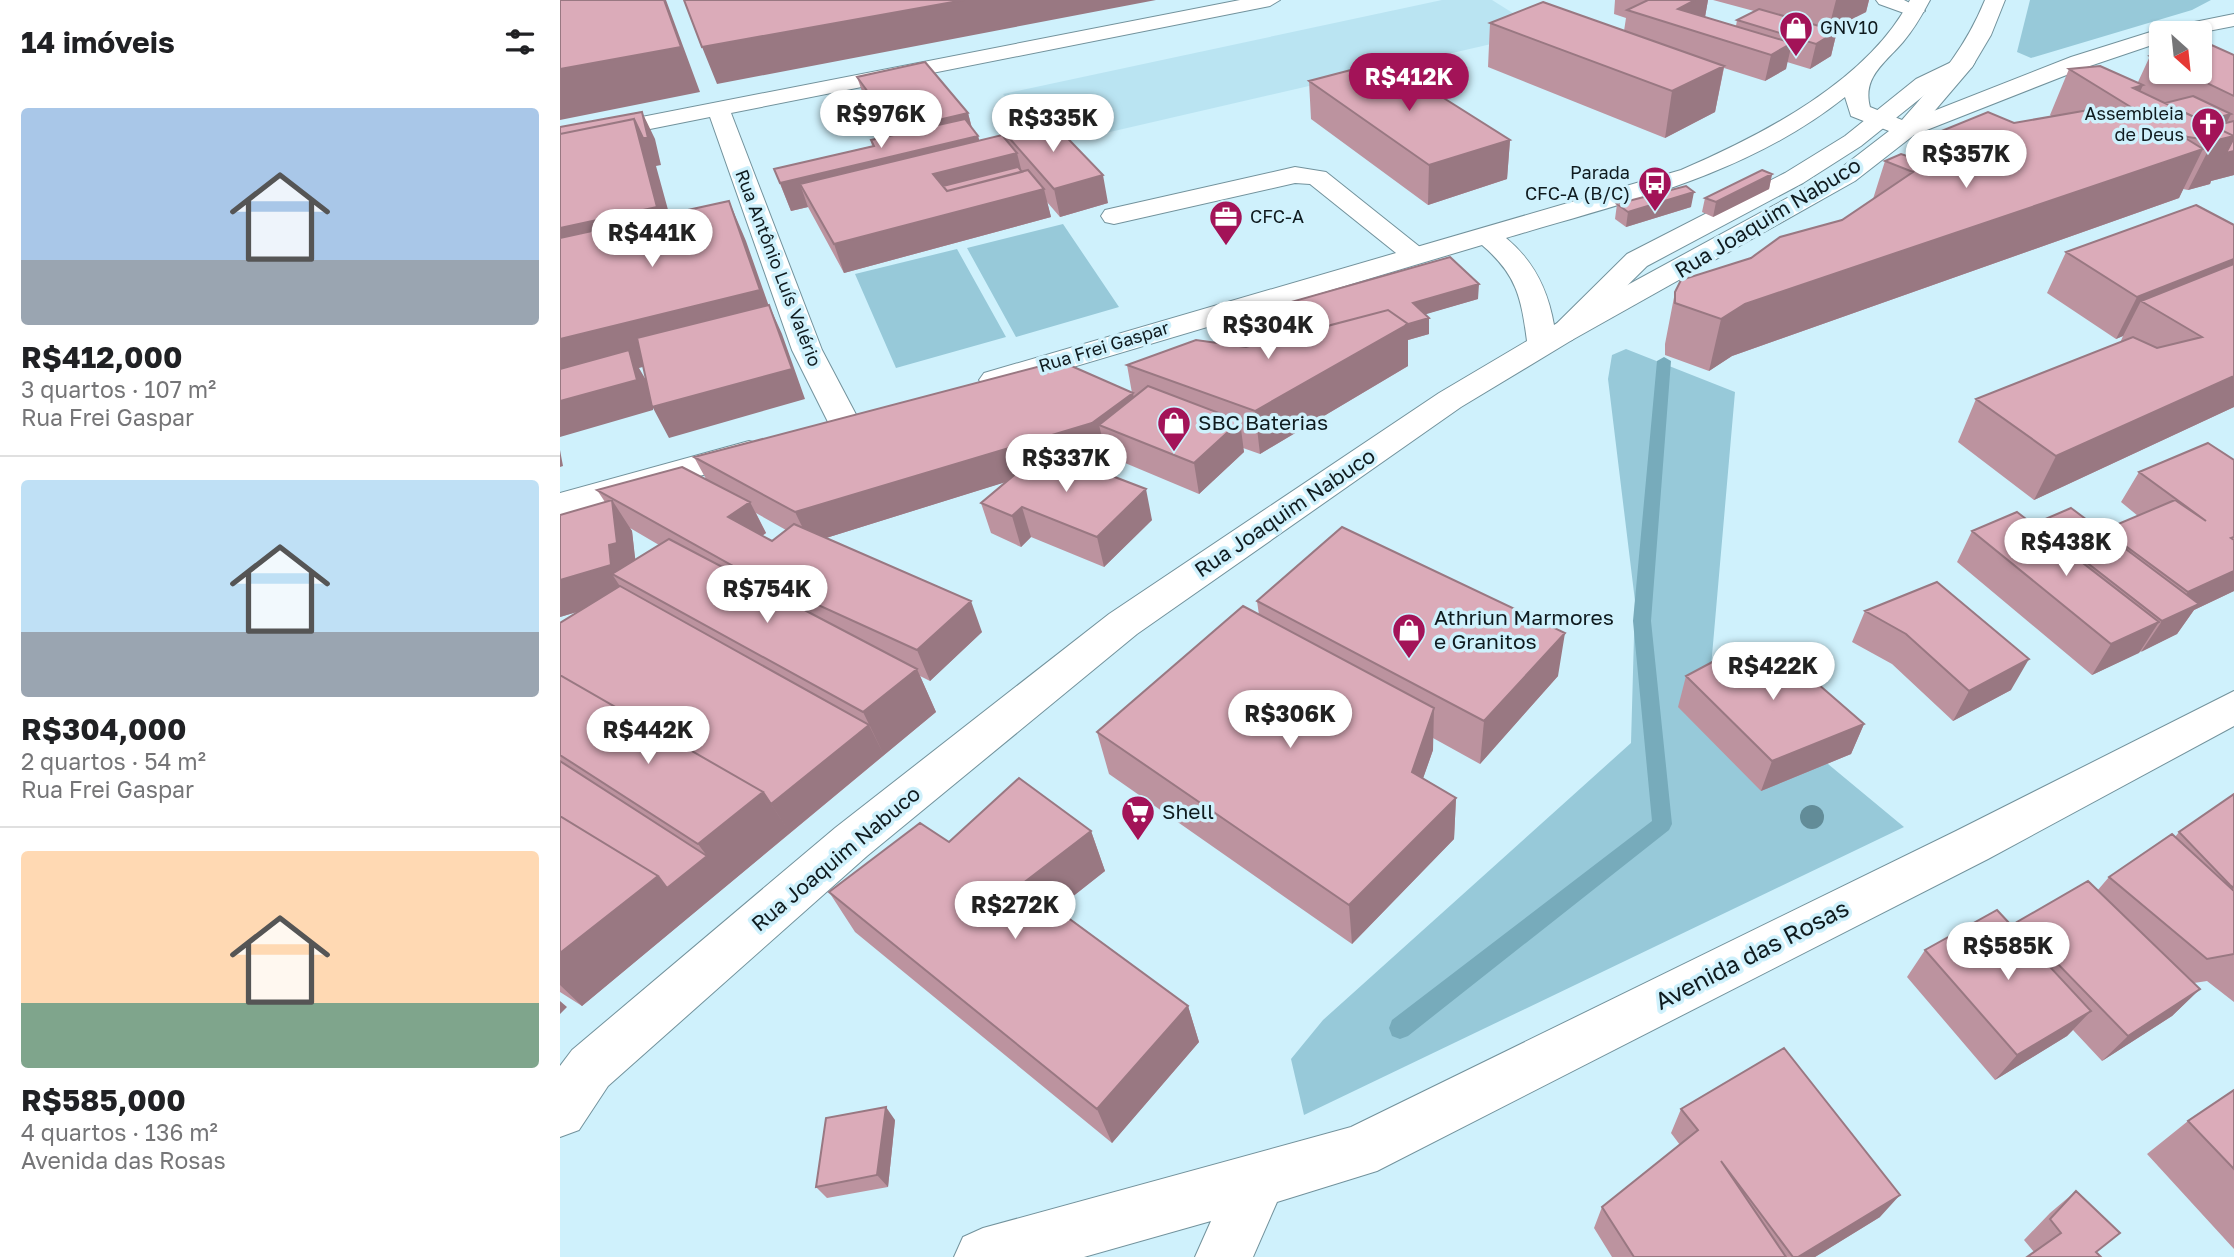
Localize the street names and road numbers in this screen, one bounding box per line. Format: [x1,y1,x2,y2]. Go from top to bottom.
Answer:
street label: Rua Joaquim Nabuco [1670,151,1865,283]
street label: Rua Antônio Luís Valério [731,166,827,369]
street label: Rua Frei Gaspar [1036,316,1172,376]
street label: Rua Joaquim Nabuco [1189,442,1380,582]
street label: Rua Joaquim Nabuco [746,780,925,936]
street label: Avenida das Rosas [1650,892,1853,1015]

